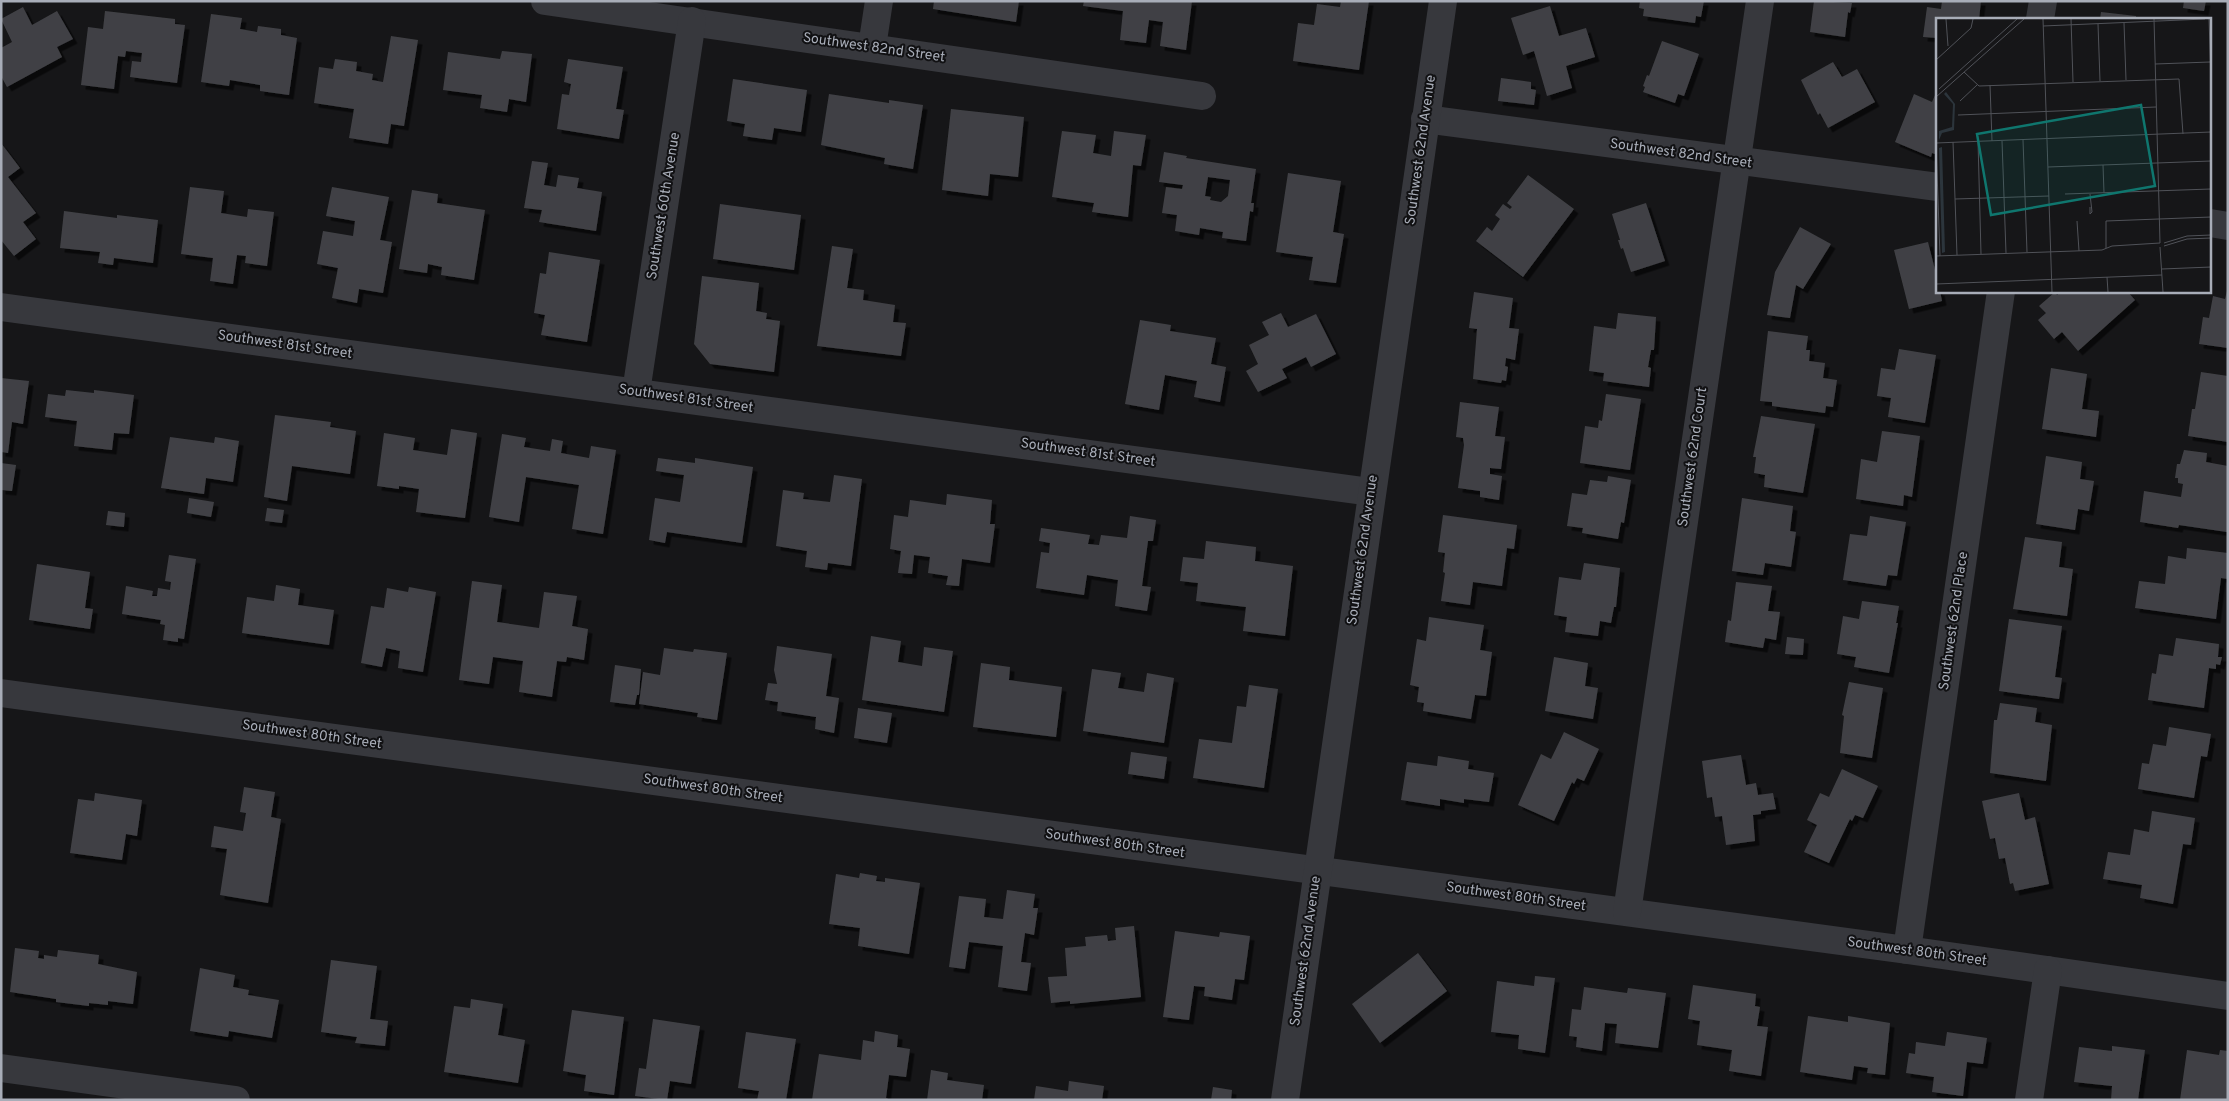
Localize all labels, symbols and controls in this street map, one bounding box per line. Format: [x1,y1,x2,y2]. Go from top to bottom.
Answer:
inset map [1936,18,2212,292]
street label: Southwest 82nd Street [802,30,946,66]
street label: Southwest 62nd Avenue [1402,74,1440,226]
street label: Southwest 60th Avenue [644,131,684,281]
street label: Southwest 82nd Street [1609,136,1753,172]
street label: Southwest 81st Street [217,327,353,363]
street label: Southwest 81st Street [618,381,754,417]
street label: Southwest 62nd Court [1675,386,1711,528]
street label: Southwest 81st Street [1020,435,1156,471]
street label: Southwest 62nd Avenue [1344,474,1382,626]
street label: Southwest 62nd Place [1936,551,1972,691]
street label: Southwest 80th Street [241,717,383,753]
street label: Southwest 80th Street [642,771,784,807]
street label: Southwest 80th Street [1044,826,1186,862]
street label: Southwest 62nd Avenue [1287,875,1325,1027]
street label: Southwest 80th Street [1445,879,1587,915]
street label: Southwest 80th Street [1846,934,1988,970]

